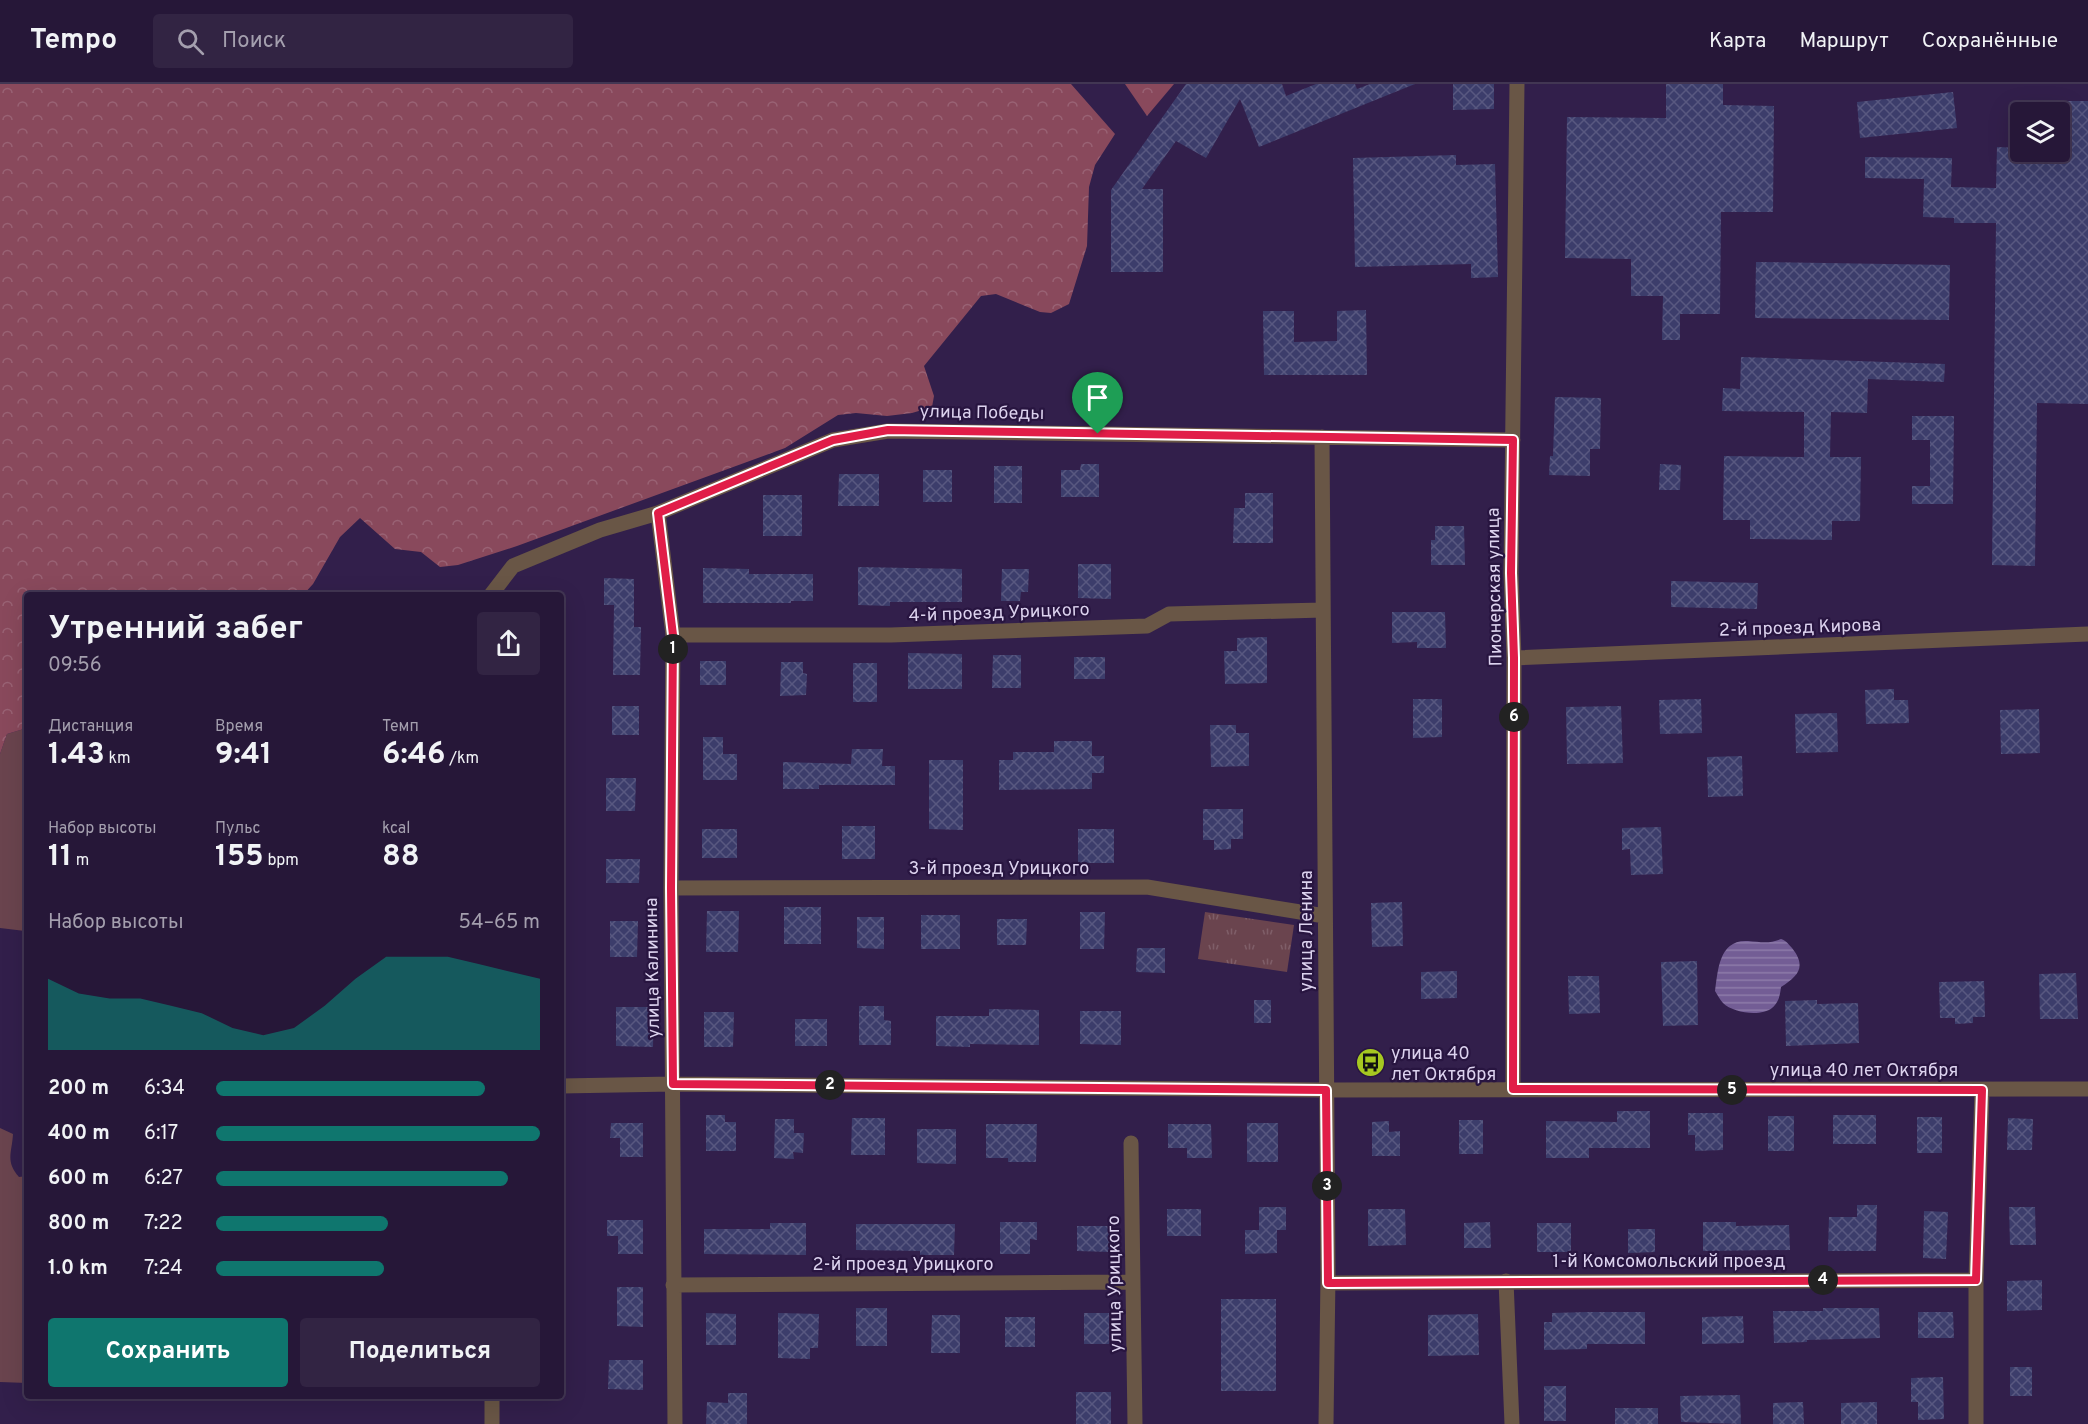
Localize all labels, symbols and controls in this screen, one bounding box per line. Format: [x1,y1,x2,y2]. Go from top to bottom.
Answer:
search box [153,14,573,68]
text: Tempo [30,23,117,59]
icon: search [174,25,207,58]
text: Поиск [222,28,286,55]
text: Карта [1709,28,1766,55]
text: Маршрут [1799,28,1889,55]
text: Сохранённые [1922,28,2058,55]
map controls [2010,102,2070,162]
button: layers [2010,102,2070,162]
pin [1072,372,1123,434]
icon: arrive [1081,381,1114,414]
street label: улица Победы [919,401,1044,426]
street label: Пионерская улица [1483,507,1508,667]
street label: 4-й проезд Урицкого [908,599,1090,628]
text: Утренний забег [48,609,303,651]
button: share [477,612,540,675]
street label: 2-й проезд Кирова [1719,614,1882,643]
pin: 1 [658,634,688,664]
text: 1 [670,639,676,659]
text: 09:56 [48,653,102,679]
pin: 6 [1499,702,1529,732]
text: 6 [1509,707,1519,727]
text: Дистанция [48,717,133,737]
text: Время [215,717,263,737]
text: Темп [382,717,419,737]
text: 1.43 [48,737,105,774]
text: 9:41 [215,737,272,774]
text: 6:46 [382,737,445,774]
text: km [105,749,131,769]
text: /km [445,749,479,769]
text: Набор высоты [48,819,156,839]
text: Пульс [215,819,261,839]
text: kcal [382,819,410,839]
text: 11 [48,839,72,876]
text: 155 [215,839,264,876]
text: 88 [382,839,420,876]
text: m [72,851,89,871]
text: bpm [264,851,299,871]
street label: 3-й проезд Урицкого [909,858,1089,881]
street label: улица Ленина [1296,870,1319,992]
street label: улица Калинина [641,897,666,1039]
text: Набор высоты [48,910,184,936]
text: 54–65 m [459,910,540,936]
place label: улица 40 лет Октября [1391,1043,1496,1087]
bus stop icon: улица 40 лет Октября [1354,1047,1386,1079]
street label: улица 40 лет Октября [1770,1060,1958,1083]
pin: 2 [815,1070,845,1100]
text: 2 [825,1075,835,1095]
pin: 5 [1717,1075,1747,1105]
text: 200 m [48,1076,109,1102]
text: 6:34 [144,1076,185,1102]
text: 5 [1727,1080,1737,1100]
text: 400 m [48,1121,110,1147]
text: 6:17 [144,1121,178,1147]
text: 600 m [48,1166,109,1192]
text: 6:27 [144,1166,183,1192]
pin: 3 [1312,1171,1342,1201]
text: 3 [1322,1176,1332,1196]
text: 800 m [48,1211,109,1237]
text: 7:22 [144,1211,183,1237]
street label: улица Урицкого [1103,1215,1128,1353]
street label: 1-й Комсомольский проезд [1553,1251,1785,1274]
street label: 2-й проезд Урицкого [812,1254,994,1277]
text: 1.0 km [48,1256,108,1282]
text: 7:24 [144,1256,183,1282]
pin: 4 [1808,1265,1838,1295]
text: 4 [1818,1270,1828,1290]
button: Сохранить [48,1318,288,1387]
button: Поделиться [300,1318,540,1387]

